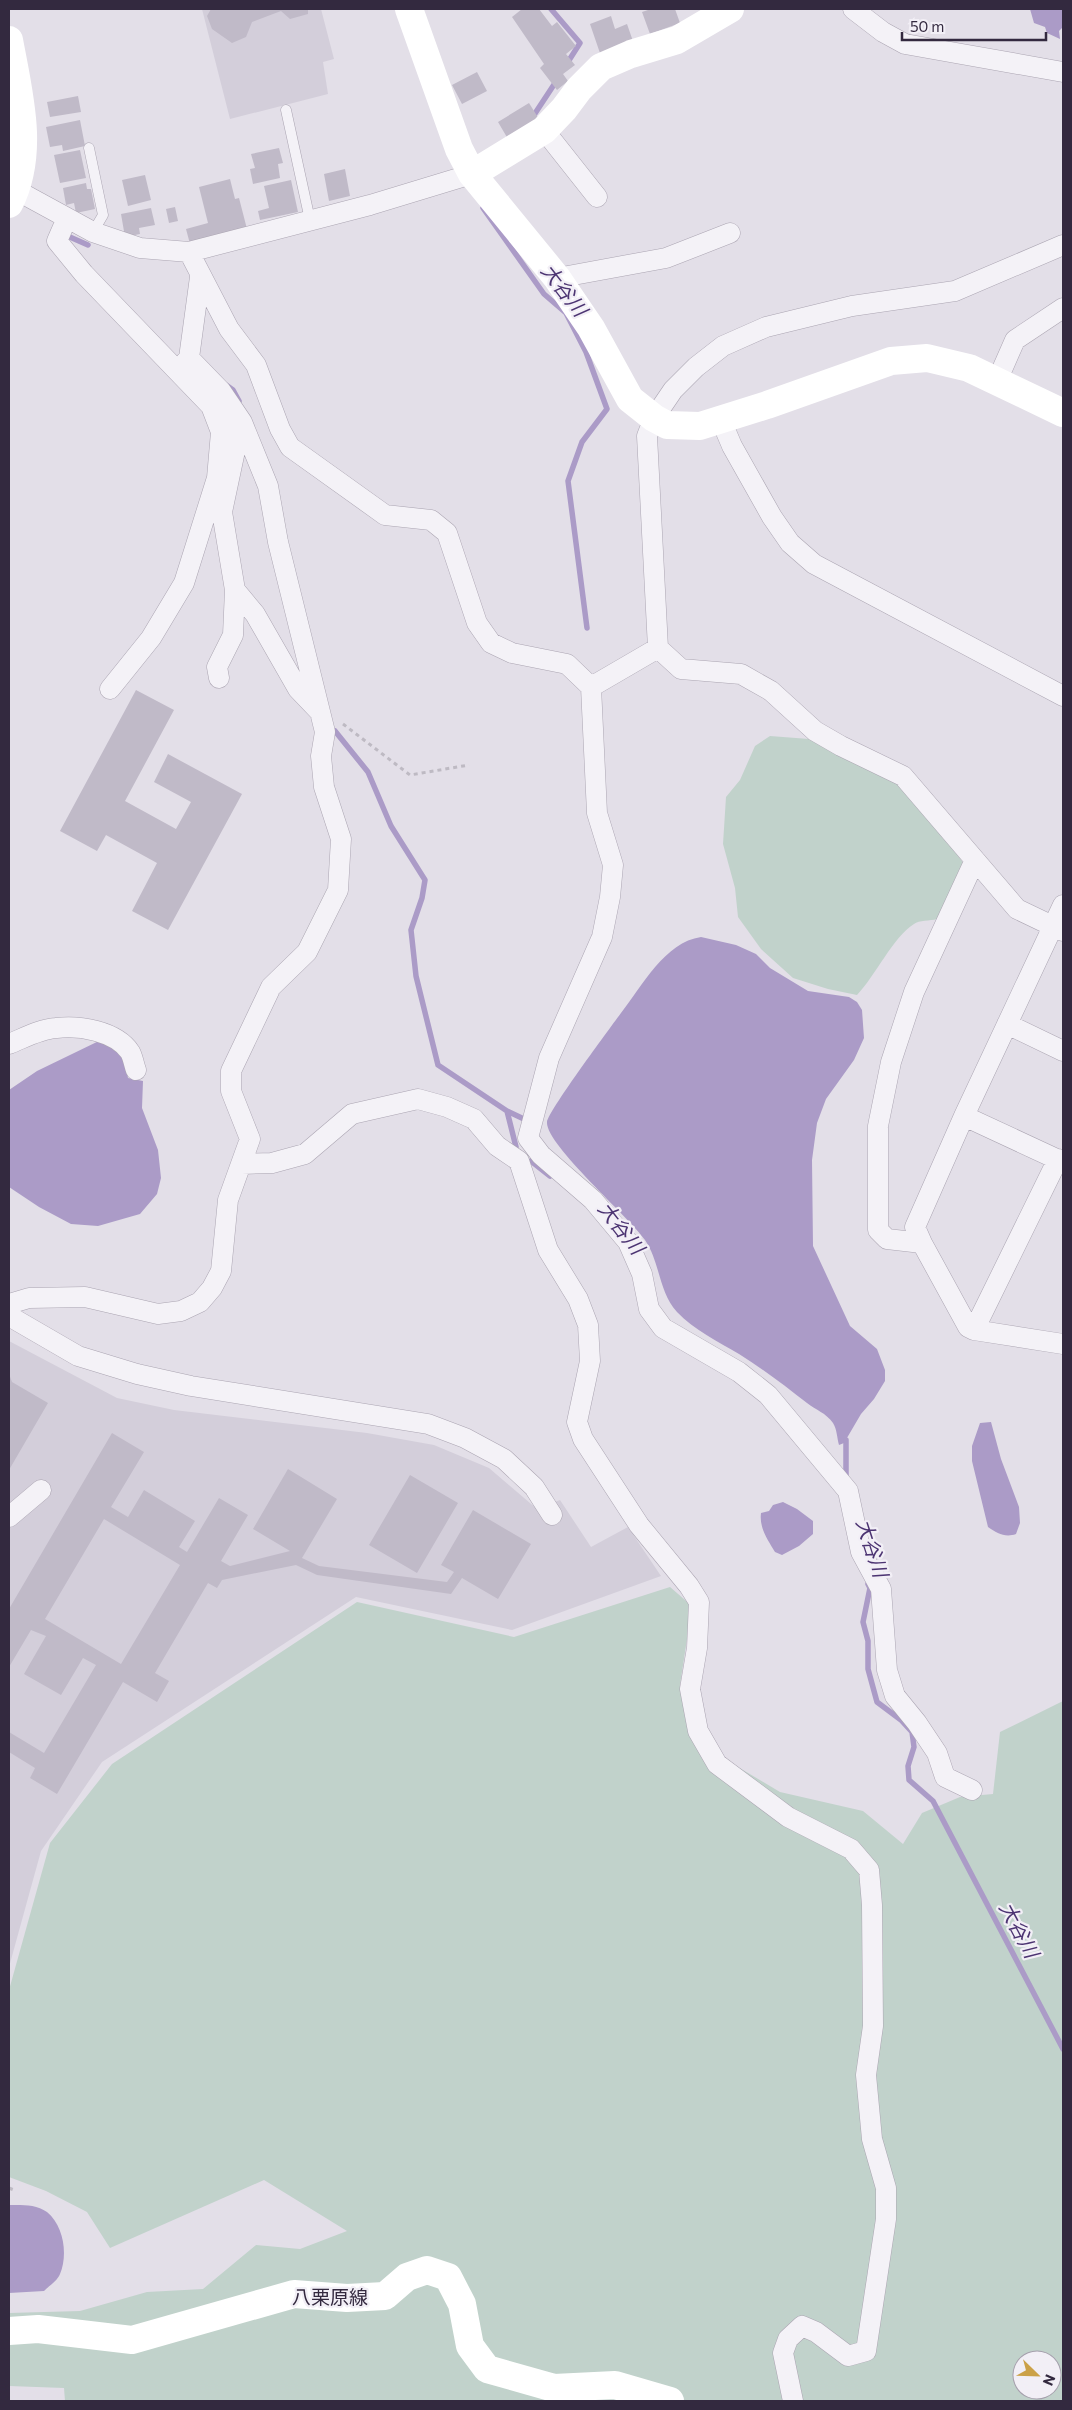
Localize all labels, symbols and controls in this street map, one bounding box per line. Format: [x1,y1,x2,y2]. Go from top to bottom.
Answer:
scale bar [902,10,1046,42]
text: 50 m [910,17,944,35]
water label: 大谷川 [537,258,594,322]
water label: 大谷川 [594,1196,651,1260]
water label: 大谷川 [852,1515,894,1582]
water label: 大谷川 [995,1897,1046,1963]
street label: 八栗原線 [292,2285,368,2308]
north arrow [1012,2350,1062,2400]
text: N [1040,2372,1059,2388]

